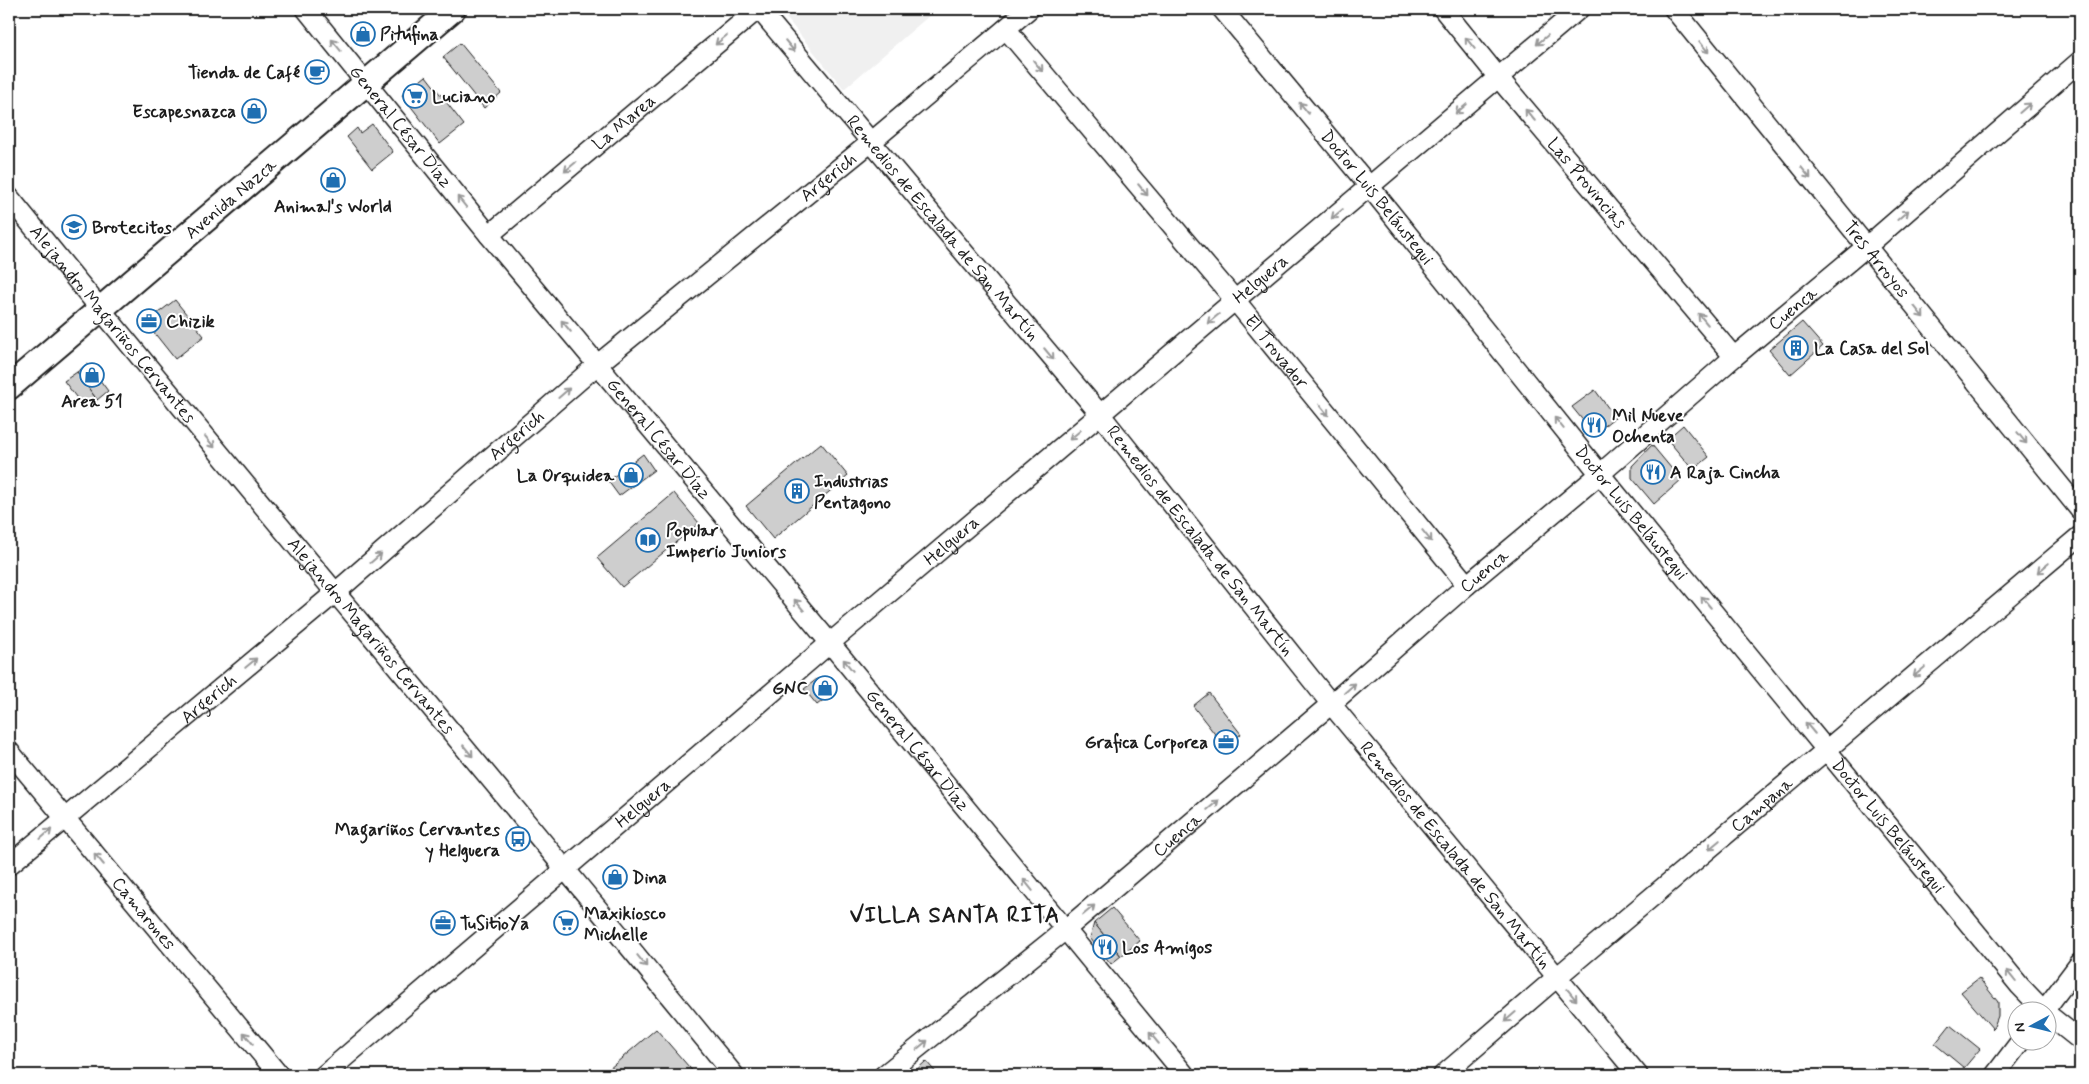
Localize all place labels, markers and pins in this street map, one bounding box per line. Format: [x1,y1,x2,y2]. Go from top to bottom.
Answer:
shop icon: Pitufina [350,21,376,47]
place label: Pitufina [380,23,439,47]
cafe icon: Tienda de Café [304,59,330,85]
place label: Tienda de Café [188,61,300,85]
supermarket icon: Luciano [402,83,428,109]
place label: Luciano [432,85,495,109]
shop icon: Escapesnazca [241,98,267,124]
place label: Escapesnazca [132,100,236,124]
shop icon: Animal's World [320,167,346,193]
place label: Animal's World [274,195,392,219]
school or university icon: Brotecitos [61,214,87,240]
place label: Brotecitos [92,216,172,240]
office icon: Chizik [136,308,162,334]
place label: Chizik [166,310,215,334]
building icon: La Casa del Sol [1783,335,1809,361]
place label: La Casa del Sol [1814,337,1930,361]
shop icon: Area 51 [79,362,105,388]
place label: Area 51 [61,390,123,414]
place label: Mil Nueve Ochenta [1612,404,1684,449]
restaurant icon: Mil Nueve Ochenta [1581,412,1607,438]
restaurant icon: A Raja Cincha [1640,459,1666,485]
place label: A Raja Cincha [1670,461,1780,485]
shop icon: La Orquidea [618,462,644,488]
place label: La Orquidea [517,464,615,488]
place label: Industrias Pentagono [814,470,891,515]
building icon: Industrias Pentagono [784,478,810,504]
place label: Popular Imperio Juniors [666,519,786,564]
library icon: Popular Imperio Juniors [635,527,661,553]
shop icon: GNC [812,675,838,701]
place label: GNC [772,677,808,701]
office icon: Grafica Corporea [1213,729,1239,755]
place label: Grafica Corporea [1085,731,1208,755]
place label: Magariños Cervantes y Helguera [335,818,500,863]
bus stop icon: Magariños Cervantes y Helguera [505,826,531,852]
shop icon: Dina [602,864,628,890]
place label: Dina [632,866,667,890]
place label: Maxikiosco Michelle [584,902,666,947]
office icon: TuSitioYa [430,910,456,936]
supermarket icon: Maxikiosco Michelle [553,910,579,936]
place label: TuSitioYa [460,912,529,936]
restaurant icon: Los Amigos [1092,934,1118,960]
place label: Los Amigos [1122,936,1212,960]

